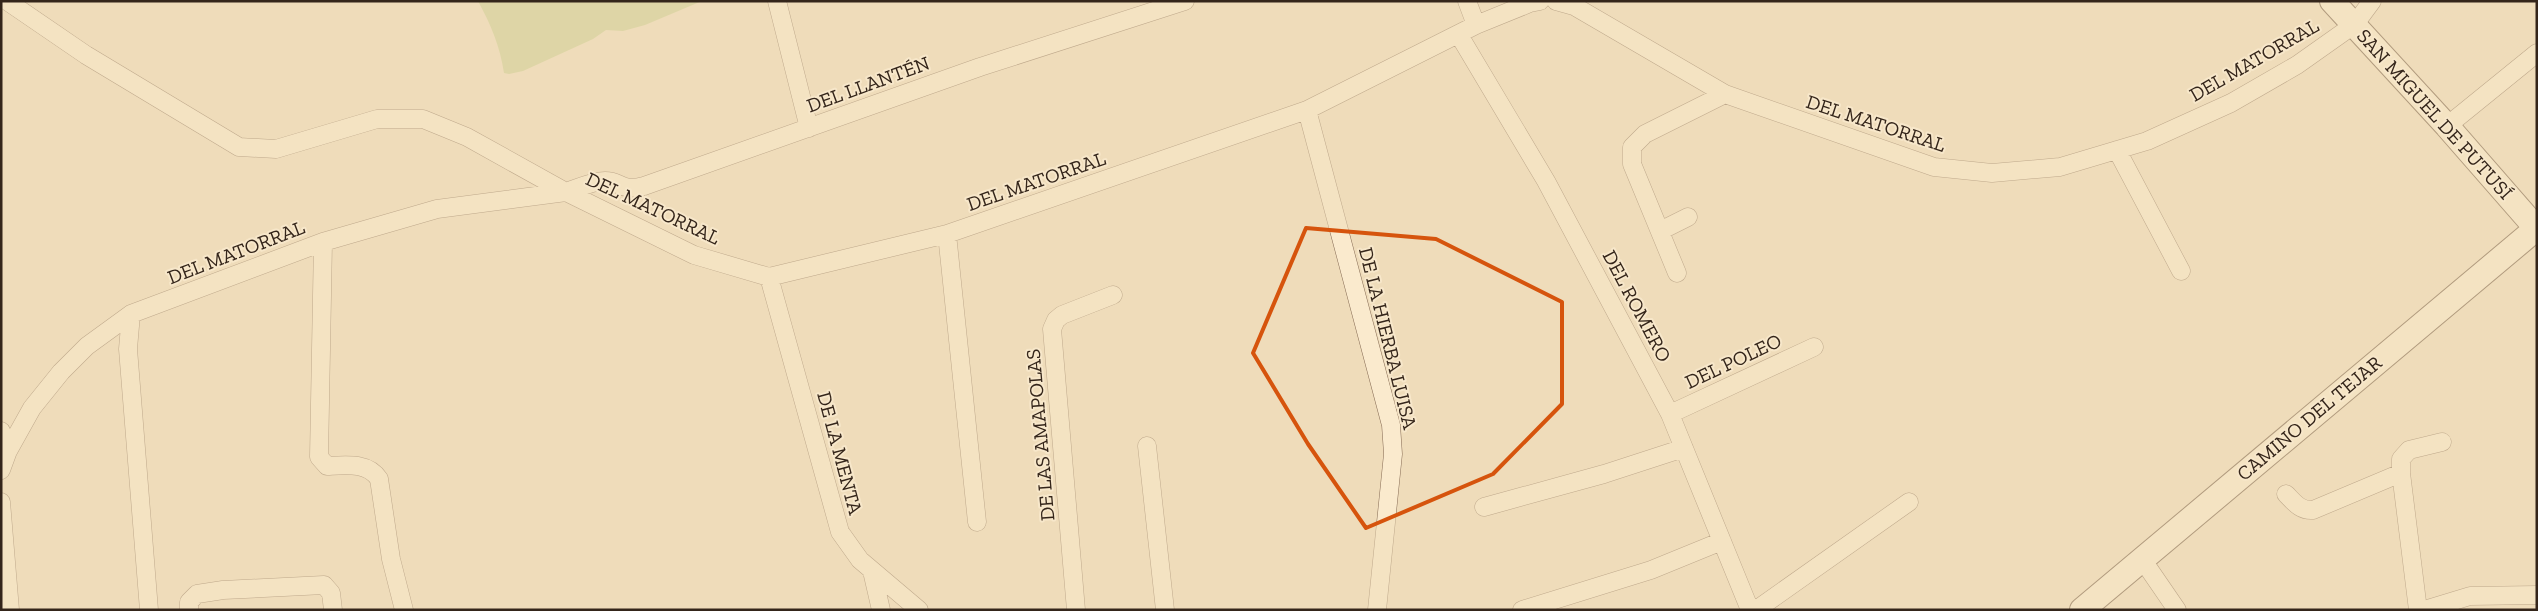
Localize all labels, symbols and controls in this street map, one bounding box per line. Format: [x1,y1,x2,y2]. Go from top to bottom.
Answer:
street label: DEL MATORRAL [2185,13,2323,107]
street label: SAN MIGUEL DE PUTUSÍ [2352,24,2518,204]
street label: DEL LLANTÉN [803,51,933,117]
street label: DEL MATORRAL [1803,89,1949,157]
street label: DEL MATORRAL [963,146,1109,216]
street label: DEL MATORRAL [582,166,724,250]
street label: DEL MATORRAL [164,215,308,289]
street label: DE LA HIERBA LUISA [1354,245,1422,432]
street label: DEL ROMERO [1597,246,1677,366]
street label: DEL POLEO [1681,328,1785,394]
street label: DE LAS AMAPOLAS [1021,348,1059,522]
street label: CAMINO DEL TEJAR [2232,350,2387,486]
street label: DE LA MENTA [812,389,868,518]

